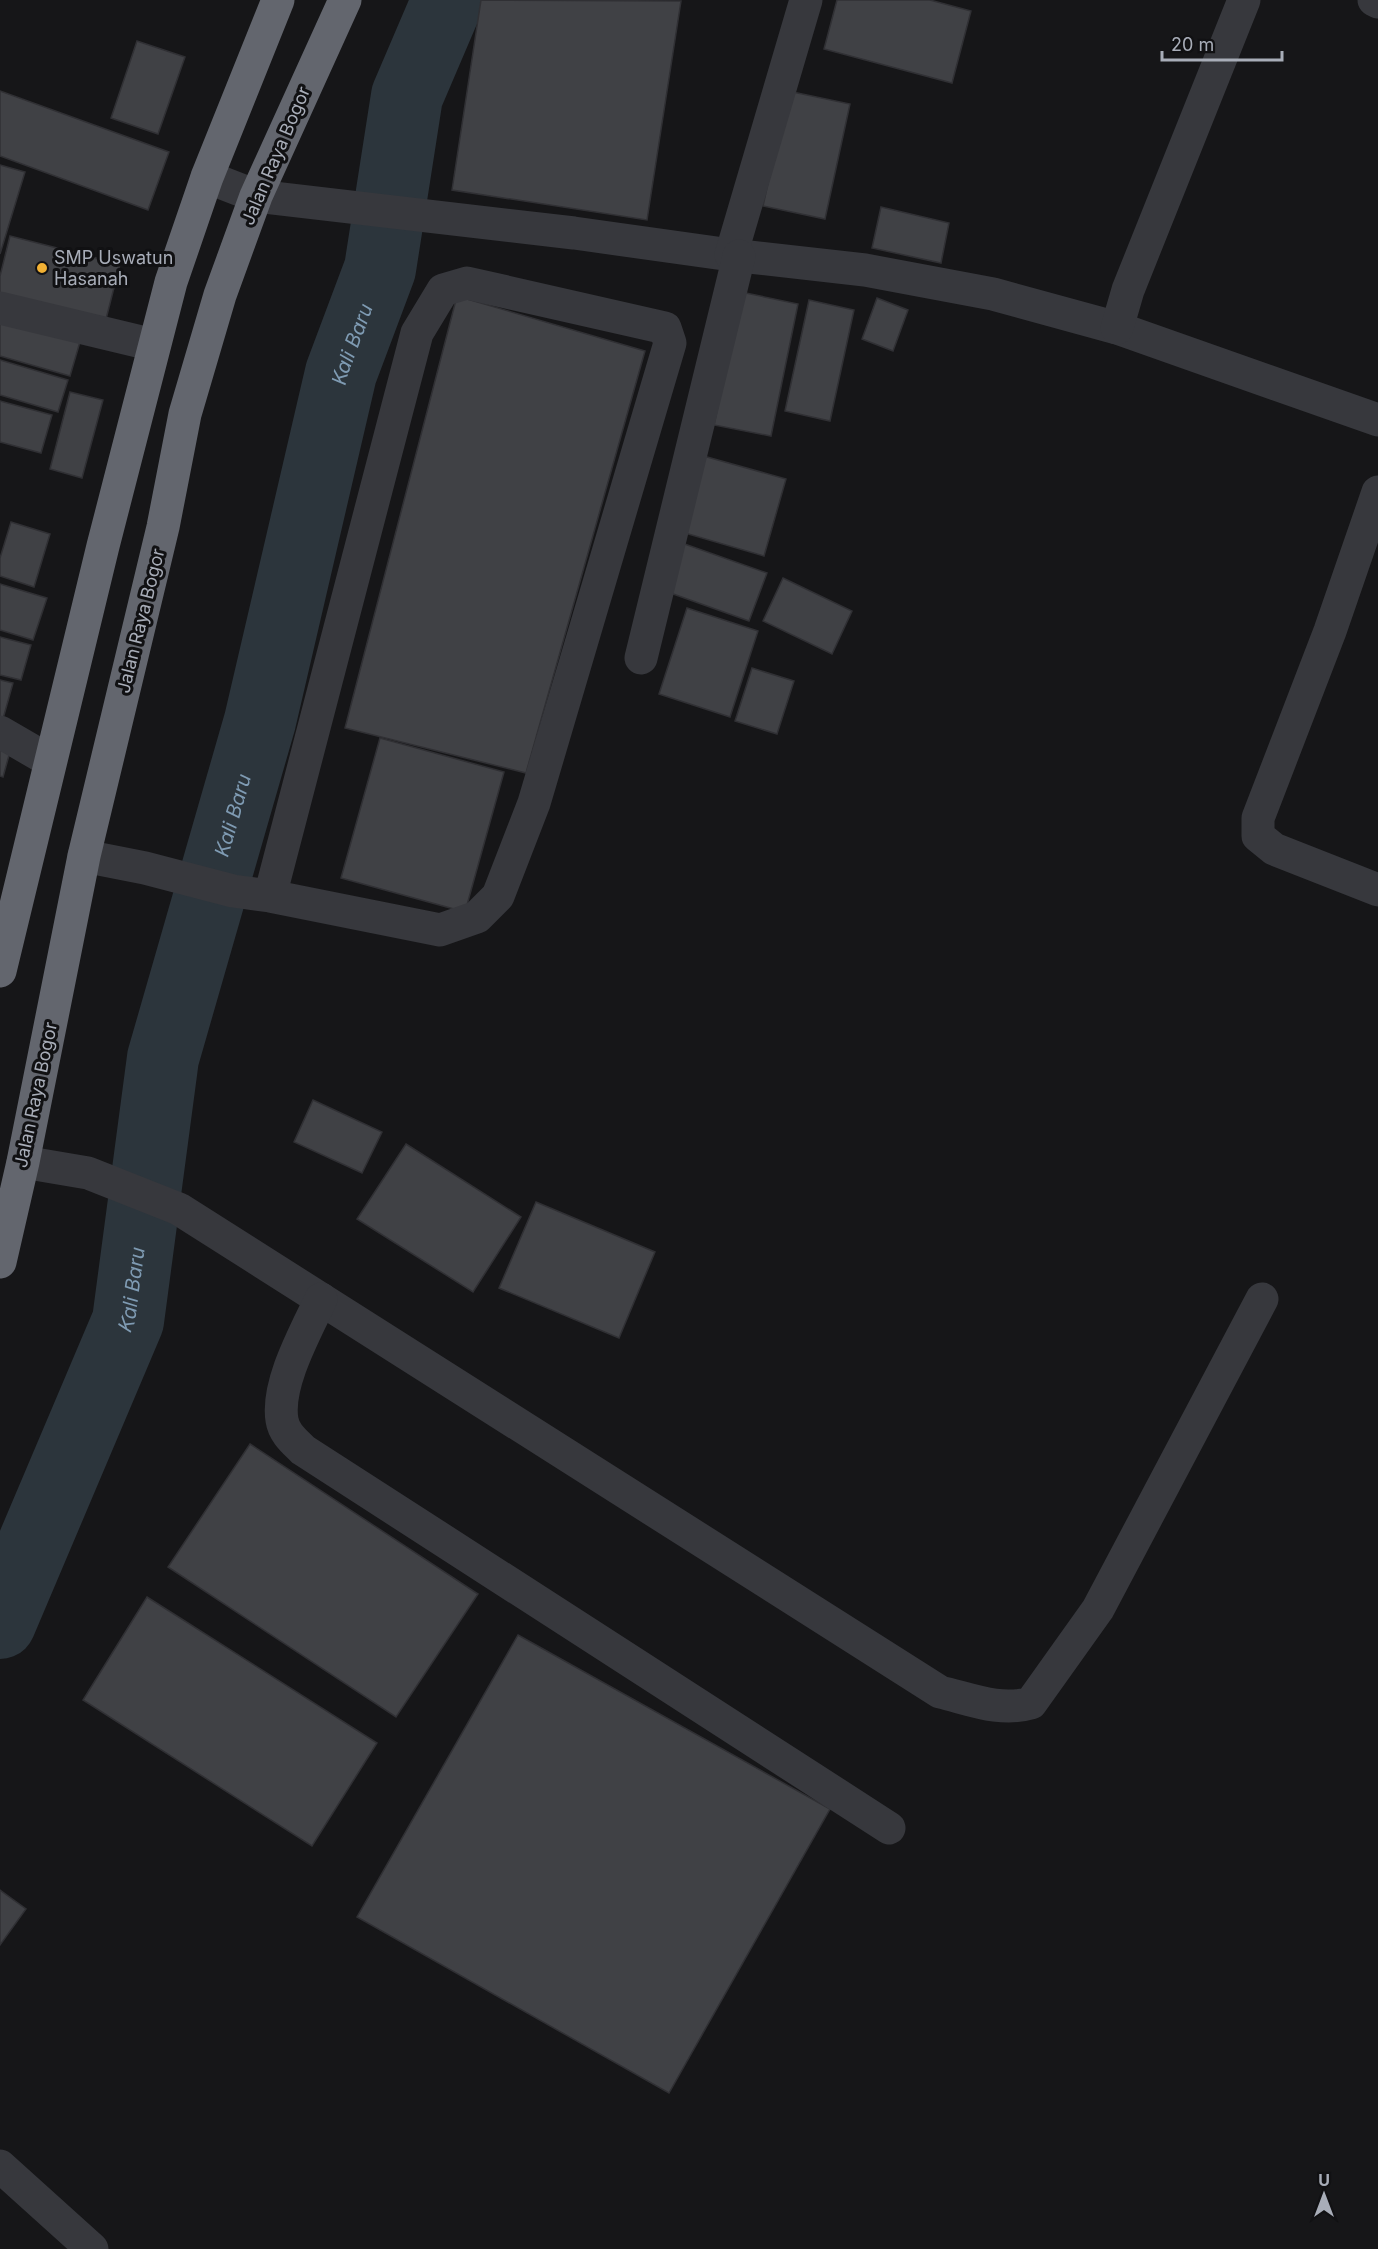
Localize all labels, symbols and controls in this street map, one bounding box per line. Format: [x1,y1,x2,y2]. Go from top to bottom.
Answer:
scale bar [1162,24,1282,62]
text: 20 m [1171,34,1214,55]
street label: Jalan Raya Bogor [237,83,314,228]
place label: SMP Uswatun Hasanah [54,247,173,289]
marker: SMP Uswatun Hasanah [35,261,49,275]
water label: Kali Baru [327,300,378,387]
street label: Jalan Raya Bogor [112,546,169,695]
water label: Kali Baru [210,771,256,859]
street label: Jalan Raya Bogor [10,1020,61,1170]
water label: Kali Baru [113,1245,150,1335]
north arrow [1294,2165,1354,2225]
text: U [1318,2170,1330,2190]

